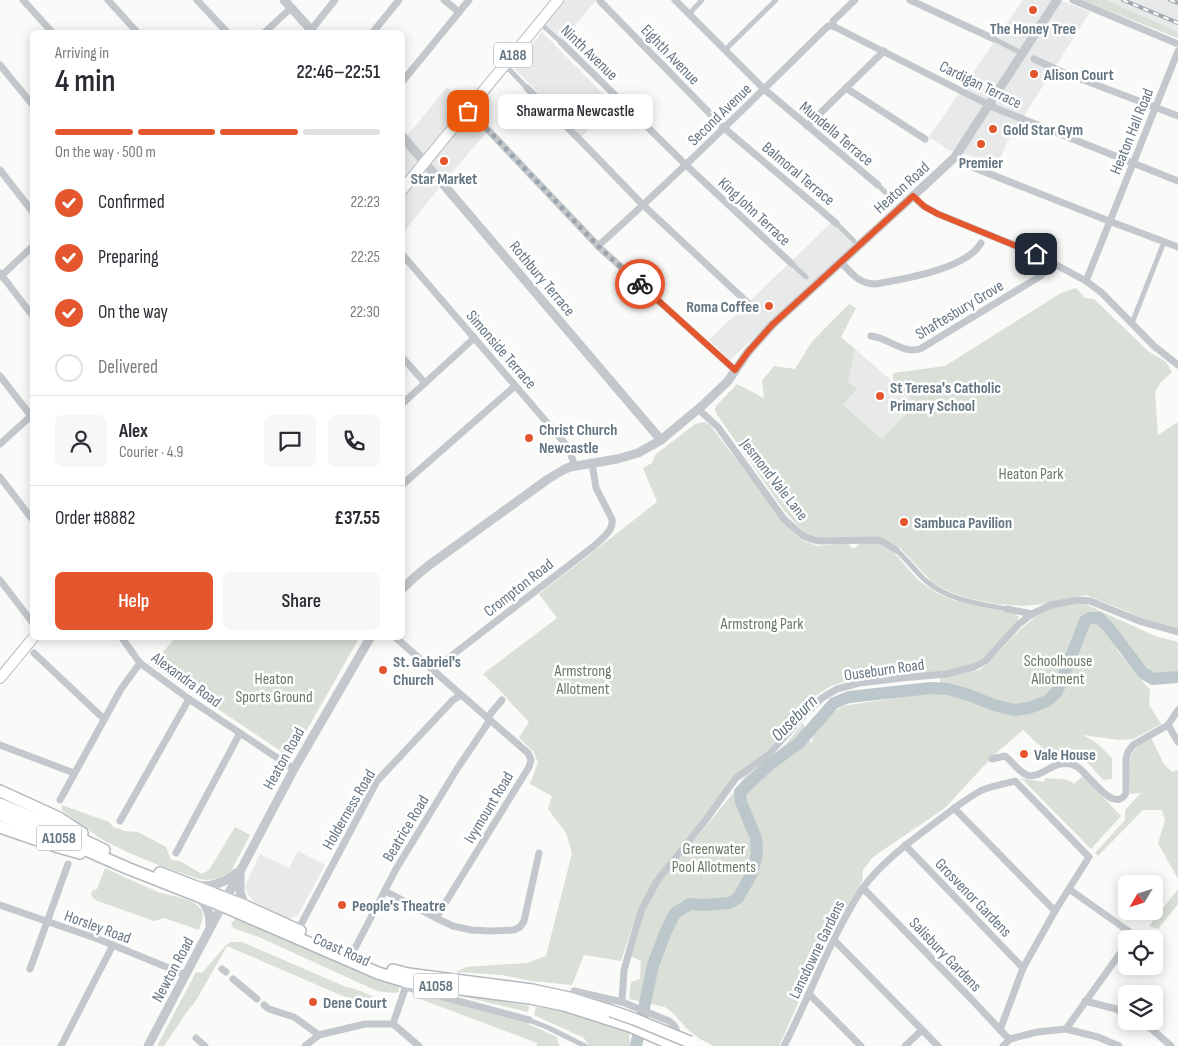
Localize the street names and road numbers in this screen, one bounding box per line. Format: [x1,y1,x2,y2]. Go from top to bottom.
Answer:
street label: Ninth Avenue [557,21,621,85]
street label: Eighth Avenue [637,21,703,89]
road number: A188 [494,42,532,68]
street label: Cardigan Terrace [936,57,1025,113]
street label: Second Avenue [684,80,756,150]
street label: Heaton Hall Road [1107,86,1158,177]
street label: Mundella Terrace [795,98,877,171]
street label: Balmoral Terrace [758,138,838,210]
street label: Heaton Road [870,158,934,218]
street label: King John Terrace [714,174,794,250]
street label: Rothbury Terrace [505,238,579,320]
street label: Shaftesbury Grove [912,277,1007,344]
street label: Simonside Terrace [462,307,540,393]
street label: Jesmond Vale Lane [735,434,812,525]
street label: Crompton Road [480,555,557,621]
street label: Alexandra Road [147,648,225,712]
street label: Ouseburn Road [843,655,926,686]
street label: Heaton Road [259,724,309,793]
street label: Holderness Road [319,766,380,853]
street label: Ivymount Road [460,768,518,847]
street label: Beatrice Road [379,792,434,865]
road number: A1058 [36,826,82,850]
street label: Grosvenor Gardens [931,855,1015,941]
street label: Lansdowne Gardens [785,897,849,1002]
street label: Horsley Road [62,907,133,948]
street label: Salisbury Gardens [905,914,985,996]
street label: Coast Road [310,929,373,971]
street label: Newton Road [148,934,198,1005]
road number: A1058 [414,974,458,998]

